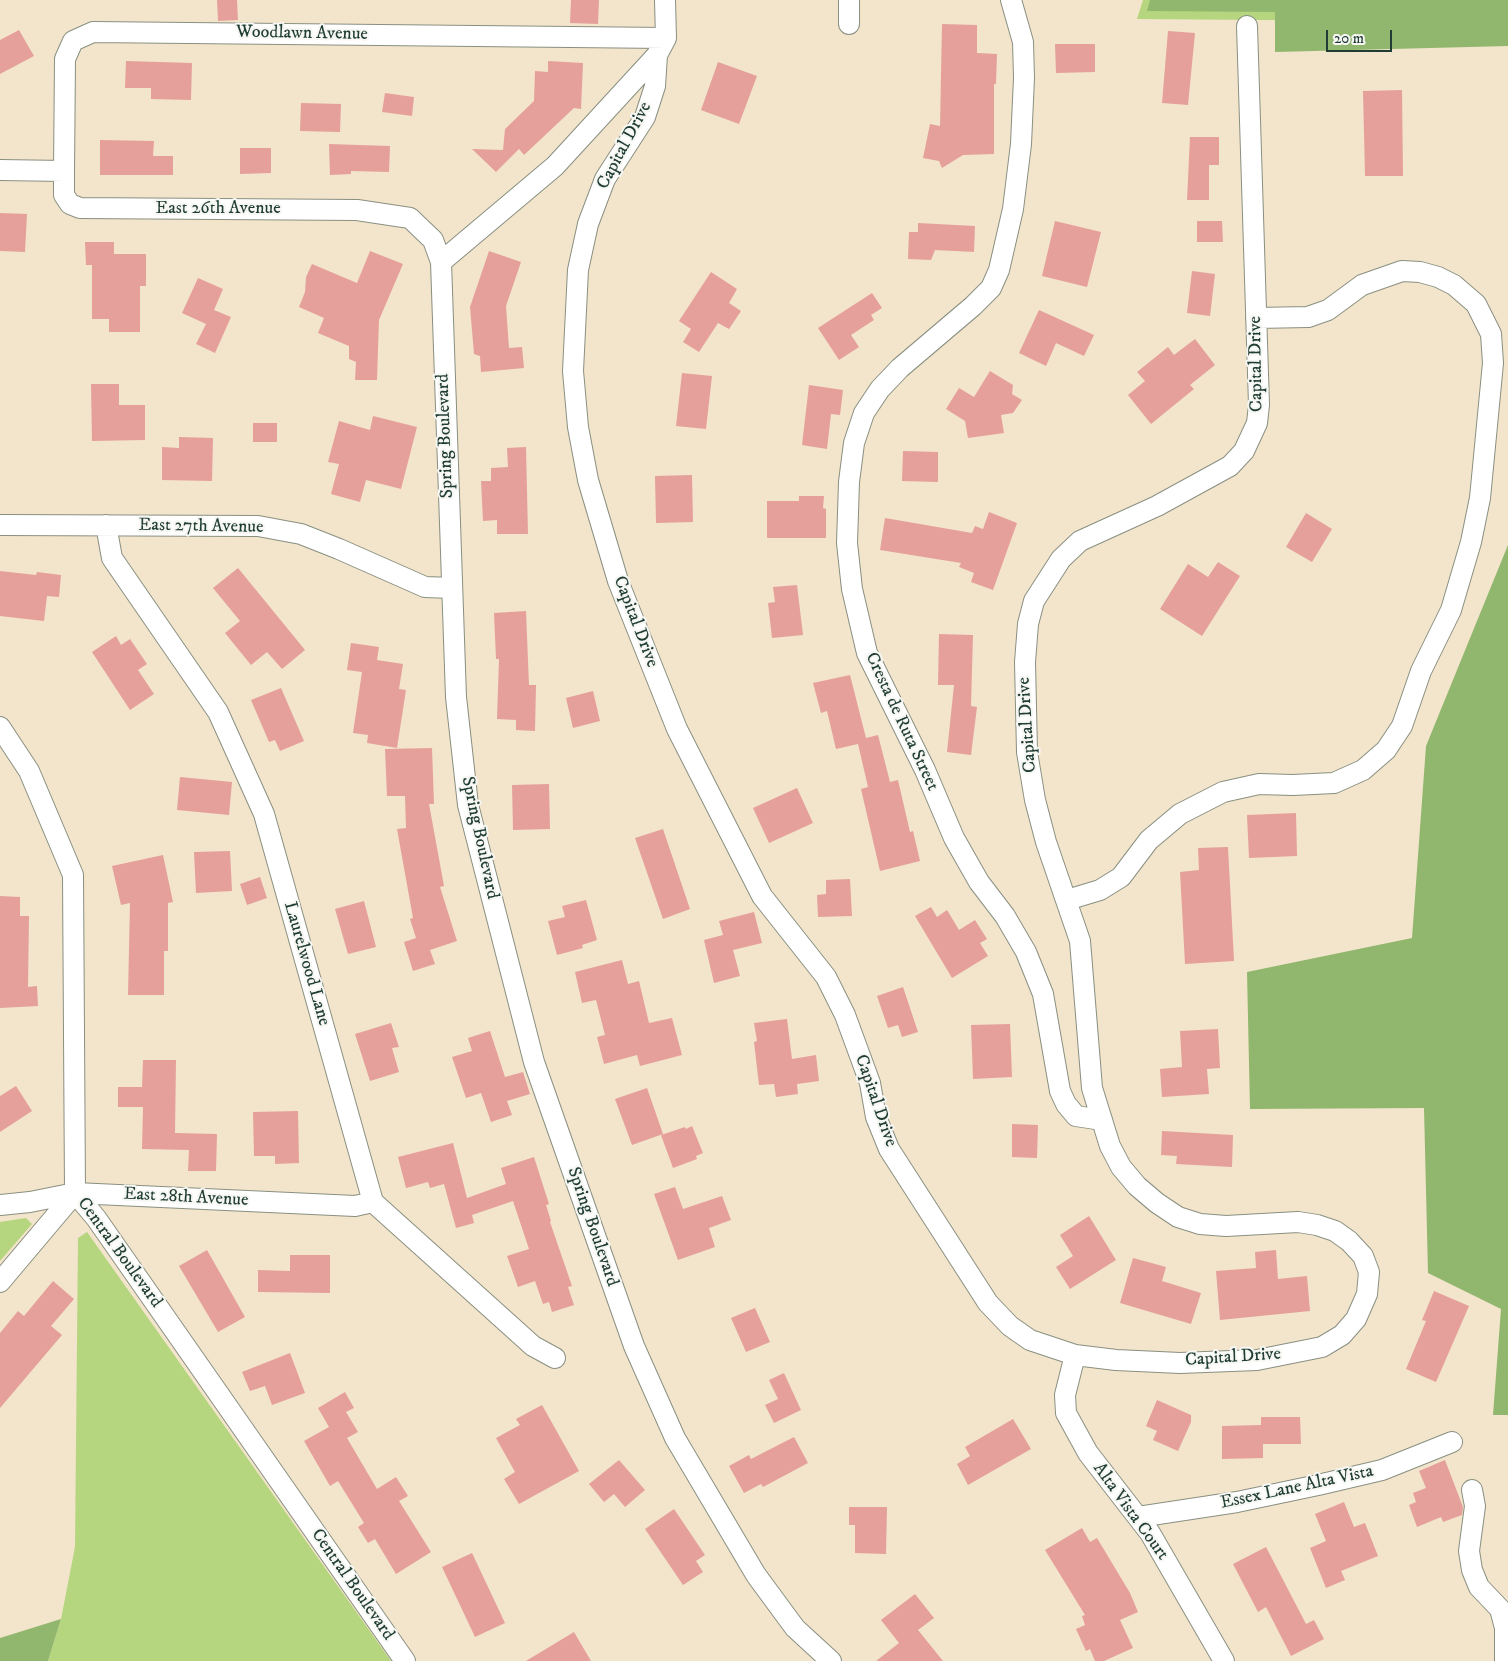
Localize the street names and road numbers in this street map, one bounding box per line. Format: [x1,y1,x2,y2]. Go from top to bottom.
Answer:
street label: Woodlawn Avenue [236,22,368,46]
street label: Capital Drive [593,99,657,193]
street label: East 26th Avenue [155,198,281,220]
street label: Capital Drive [1245,316,1269,412]
street label: Spring Boulevard [433,373,459,499]
street label: East 27th Avenue [138,515,264,539]
street label: Capital Drive [608,573,662,671]
street label: Cresta de Ruta Street [859,649,943,795]
street label: Capital Drive [1014,676,1042,774]
street label: Spring Boulevard [455,775,503,901]
street label: Laurelwood Lane [278,900,334,1028]
street label: Capital Drive [849,1052,901,1150]
street label: Spring Boulevard [562,1165,622,1289]
street label: East 28th Avenue [123,1184,249,1212]
street label: Central Boulevard [72,1194,166,1312]
street label: Capital Drive [1184,1344,1282,1372]
street label: Alta Vista Court [1087,1459,1173,1565]
street label: Essex Lane Alta Vista [1219,1461,1375,1515]
street label: Central Boulevard [306,1525,398,1645]

